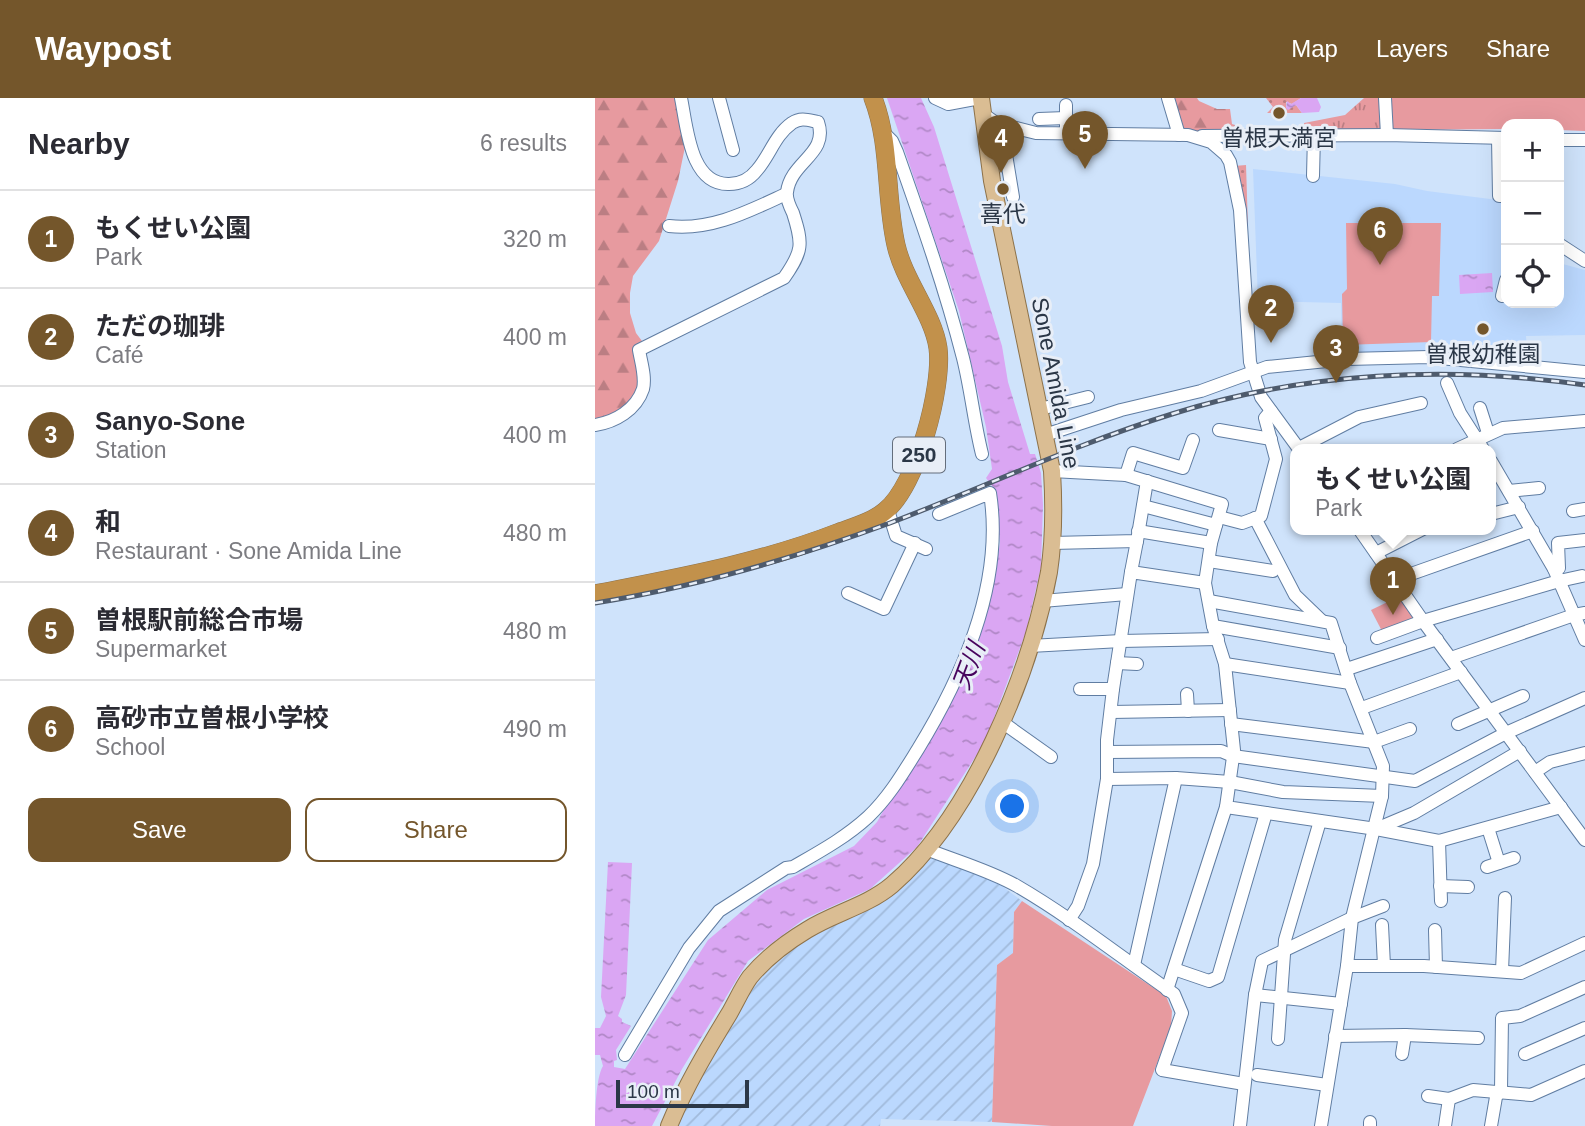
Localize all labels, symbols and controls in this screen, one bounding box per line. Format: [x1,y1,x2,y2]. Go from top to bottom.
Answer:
text: Waypost [35,30,171,67]
text: Map [1291,35,1338,62]
text: Layers [1376,35,1448,62]
text: Share [1486,35,1550,62]
marker: 曽根天満宮 [1271,105,1287,121]
pin: 5 [1062,111,1108,169]
pin: 4 [978,115,1024,173]
map controls [1501,119,1564,308]
button: + [1501,119,1564,182]
place label: 曽根天満宮 [1222,125,1337,151]
text: Nearby [28,127,130,160]
text: 6 results [480,130,567,156]
marker: 喜代 [995,181,1011,197]
button: − [1501,182,1564,245]
place label: 喜代 [980,201,1026,227]
pin: 6 [1357,207,1403,265]
text: もくせい公園 [95,213,251,243]
text: 1 [45,226,57,252]
text: 320 m [503,226,567,252]
text: Park [95,244,142,270]
button: locate [1501,245,1564,308]
pin: 2 [1248,285,1294,343]
street label: Sone Amida Line [1027,295,1085,471]
text: ただの珈琲 [95,311,225,341]
marker: 曽根幼稚園 [1475,321,1491,337]
text: 2 [45,324,57,350]
text: 400 m [503,324,567,350]
pin: 3 [1313,325,1359,383]
place label: 曽根幼稚園 [1426,341,1541,367]
text: Café [95,342,144,368]
text: Sanyo-Sone [95,406,245,436]
text: 3 [45,422,57,448]
text: 400 m [503,422,567,448]
text: Station [95,437,167,463]
road number: 250 [893,438,945,472]
popup [1290,444,1496,535]
text: もくせい公園 [1315,464,1471,494]
text: Park [1315,495,1362,521]
text: 和 [95,507,121,537]
text: 4 [45,520,57,546]
text: 480 m [503,520,567,546]
text: Restaurant · Sone Amida Line [95,538,402,564]
pin: 1 [1370,557,1416,615]
text: 曽根駅前総合市場 [95,605,303,635]
text: 5 [45,618,57,644]
text: 480 m [503,618,567,644]
text: Supermarket [95,636,227,662]
water label: 天川 [947,636,991,693]
text: 高砂市立曽根小学校 [95,703,329,733]
text: 6 [45,716,57,742]
text: 490 m [503,716,567,742]
text: School [95,734,165,760]
your location [995,789,1029,823]
button: Save [28,798,291,862]
button: Share [305,798,567,862]
scale bar [616,1077,749,1109]
text: 100 m [627,1081,680,1102]

